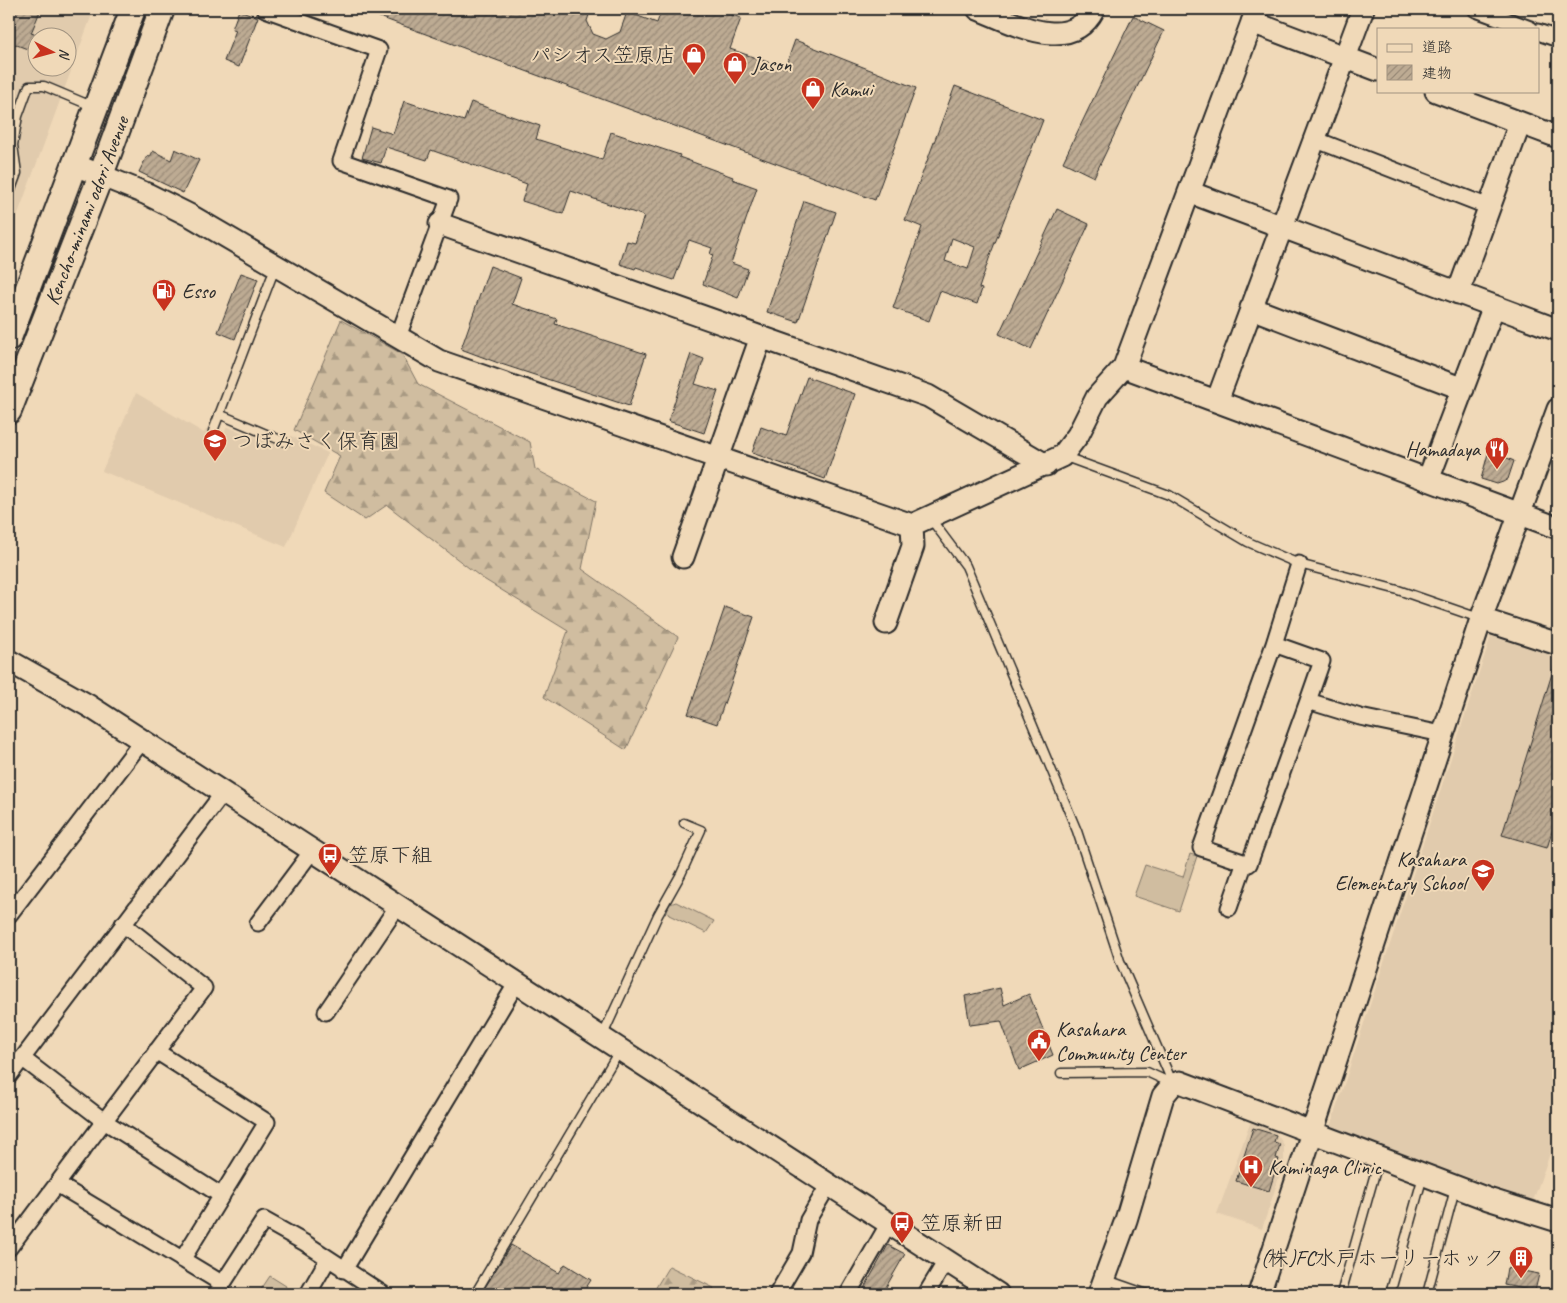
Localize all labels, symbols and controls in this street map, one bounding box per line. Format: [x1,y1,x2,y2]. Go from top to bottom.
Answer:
north arrow [28,28,78,78]
legend [1377,28,1540,92]
text: 道路 [1422,38,1452,57]
place label: パシオス笠原店 [530,42,676,68]
shop icon: パシオス笠原店 [681,42,707,76]
text: N [55,48,73,61]
shop icon: Jason [722,51,748,85]
place label: Jason [751,51,792,77]
text: 建物 [1422,64,1452,83]
shop icon: Kamui [800,76,826,110]
place label: Kamui [830,76,875,102]
street label: Kencho-minami odori Avenue [39,112,135,308]
fuel station icon: Esso [151,278,177,312]
place label: Esso [182,278,216,304]
school or university icon: つぼみさく保育園 [202,428,228,462]
place label: つぼみさく保育園 [232,428,400,454]
place label: Hamadaya [1406,436,1482,462]
restaurant icon: Hamadaya [1484,436,1510,470]
bus stop icon: 笠原下組 [317,842,343,876]
place label: 笠原下組 [348,842,432,868]
place label: Kasahara Elementary School [1335,846,1469,896]
school or university icon: Kasahara Elementary School [1470,858,1496,892]
place label: Kasahara Community Center [1056,1016,1187,1066]
public building icon: Kasahara Community Center [1026,1028,1052,1062]
hospital icon: Kaminaga Clinic [1238,1154,1264,1188]
place label: Kaminaga Clinic [1268,1154,1382,1180]
bus stop icon: 笠原新田 [889,1210,915,1244]
place label: 笠原新田 [920,1210,1004,1236]
place label: (株)FC水戸ホーリーホック [1260,1245,1504,1271]
building icon: (株)FC水戸ホーリーホック [1508,1245,1534,1279]

